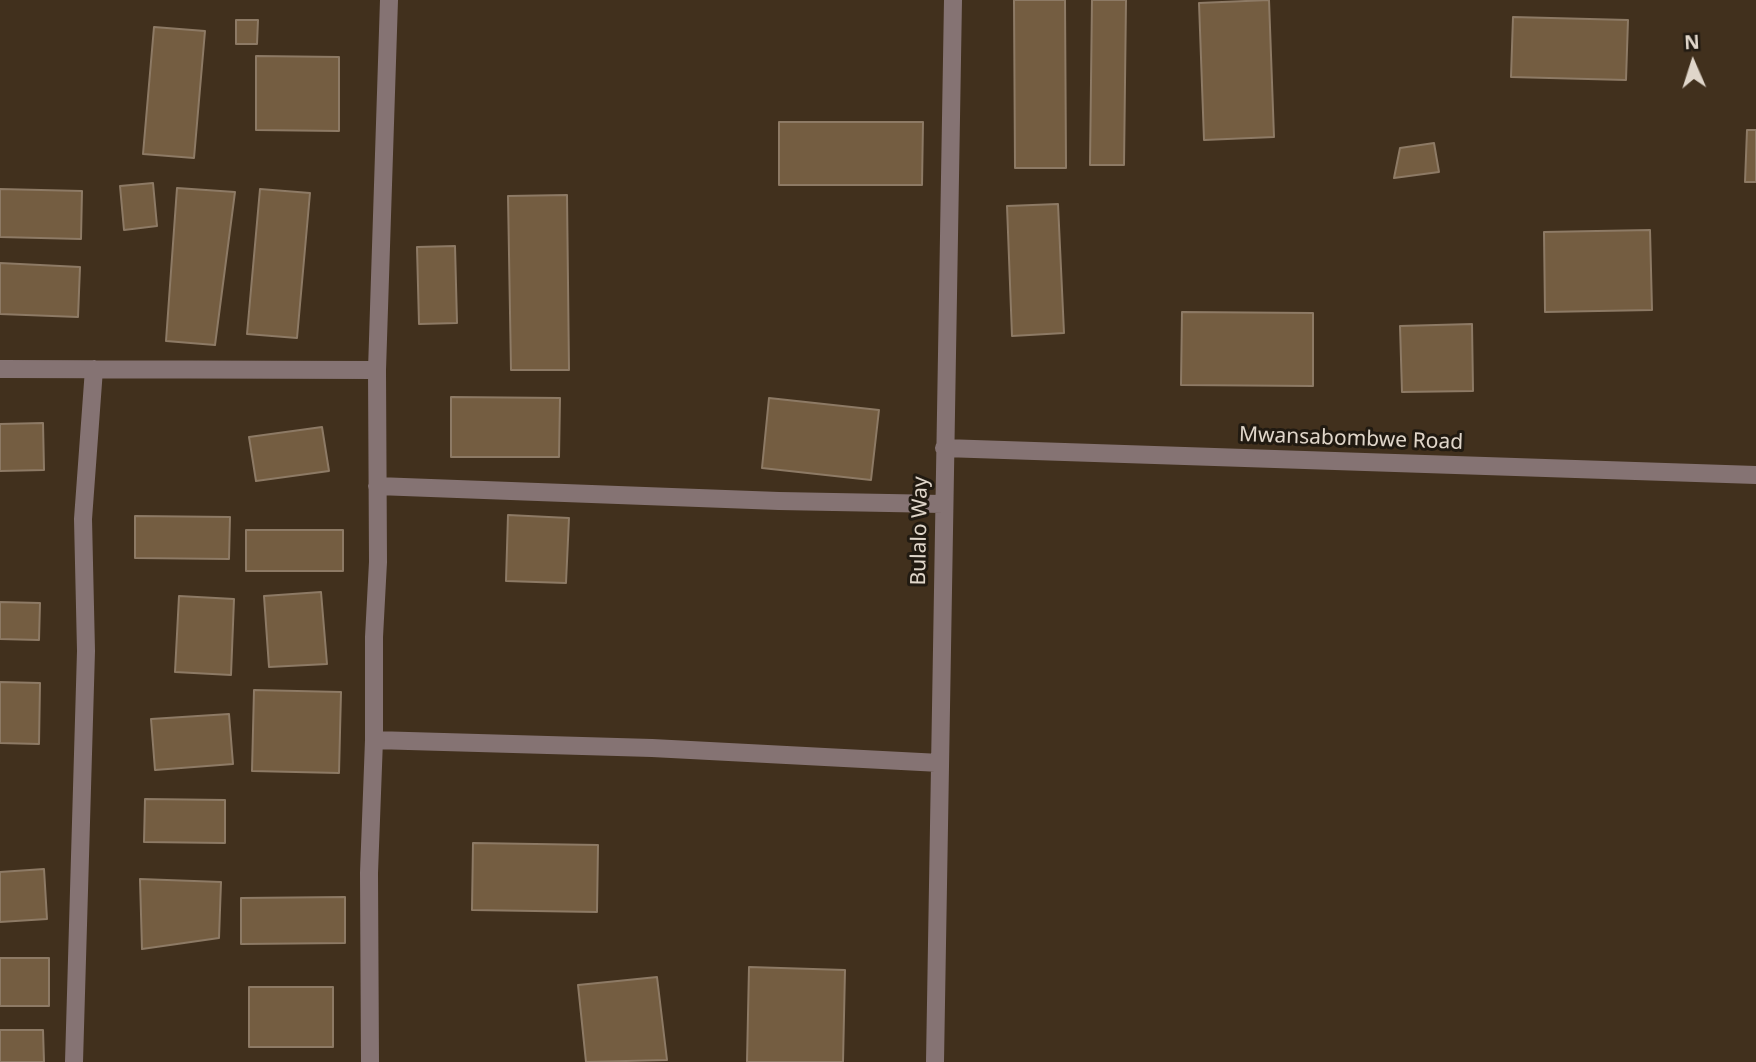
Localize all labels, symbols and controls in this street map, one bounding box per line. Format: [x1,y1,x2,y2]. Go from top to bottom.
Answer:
north arrow [1658,28,1728,98]
text: N [1683,29,1700,55]
street label: Mwansabombwe Road [1239,422,1463,456]
street label: Bulalo Way [906,476,934,586]

